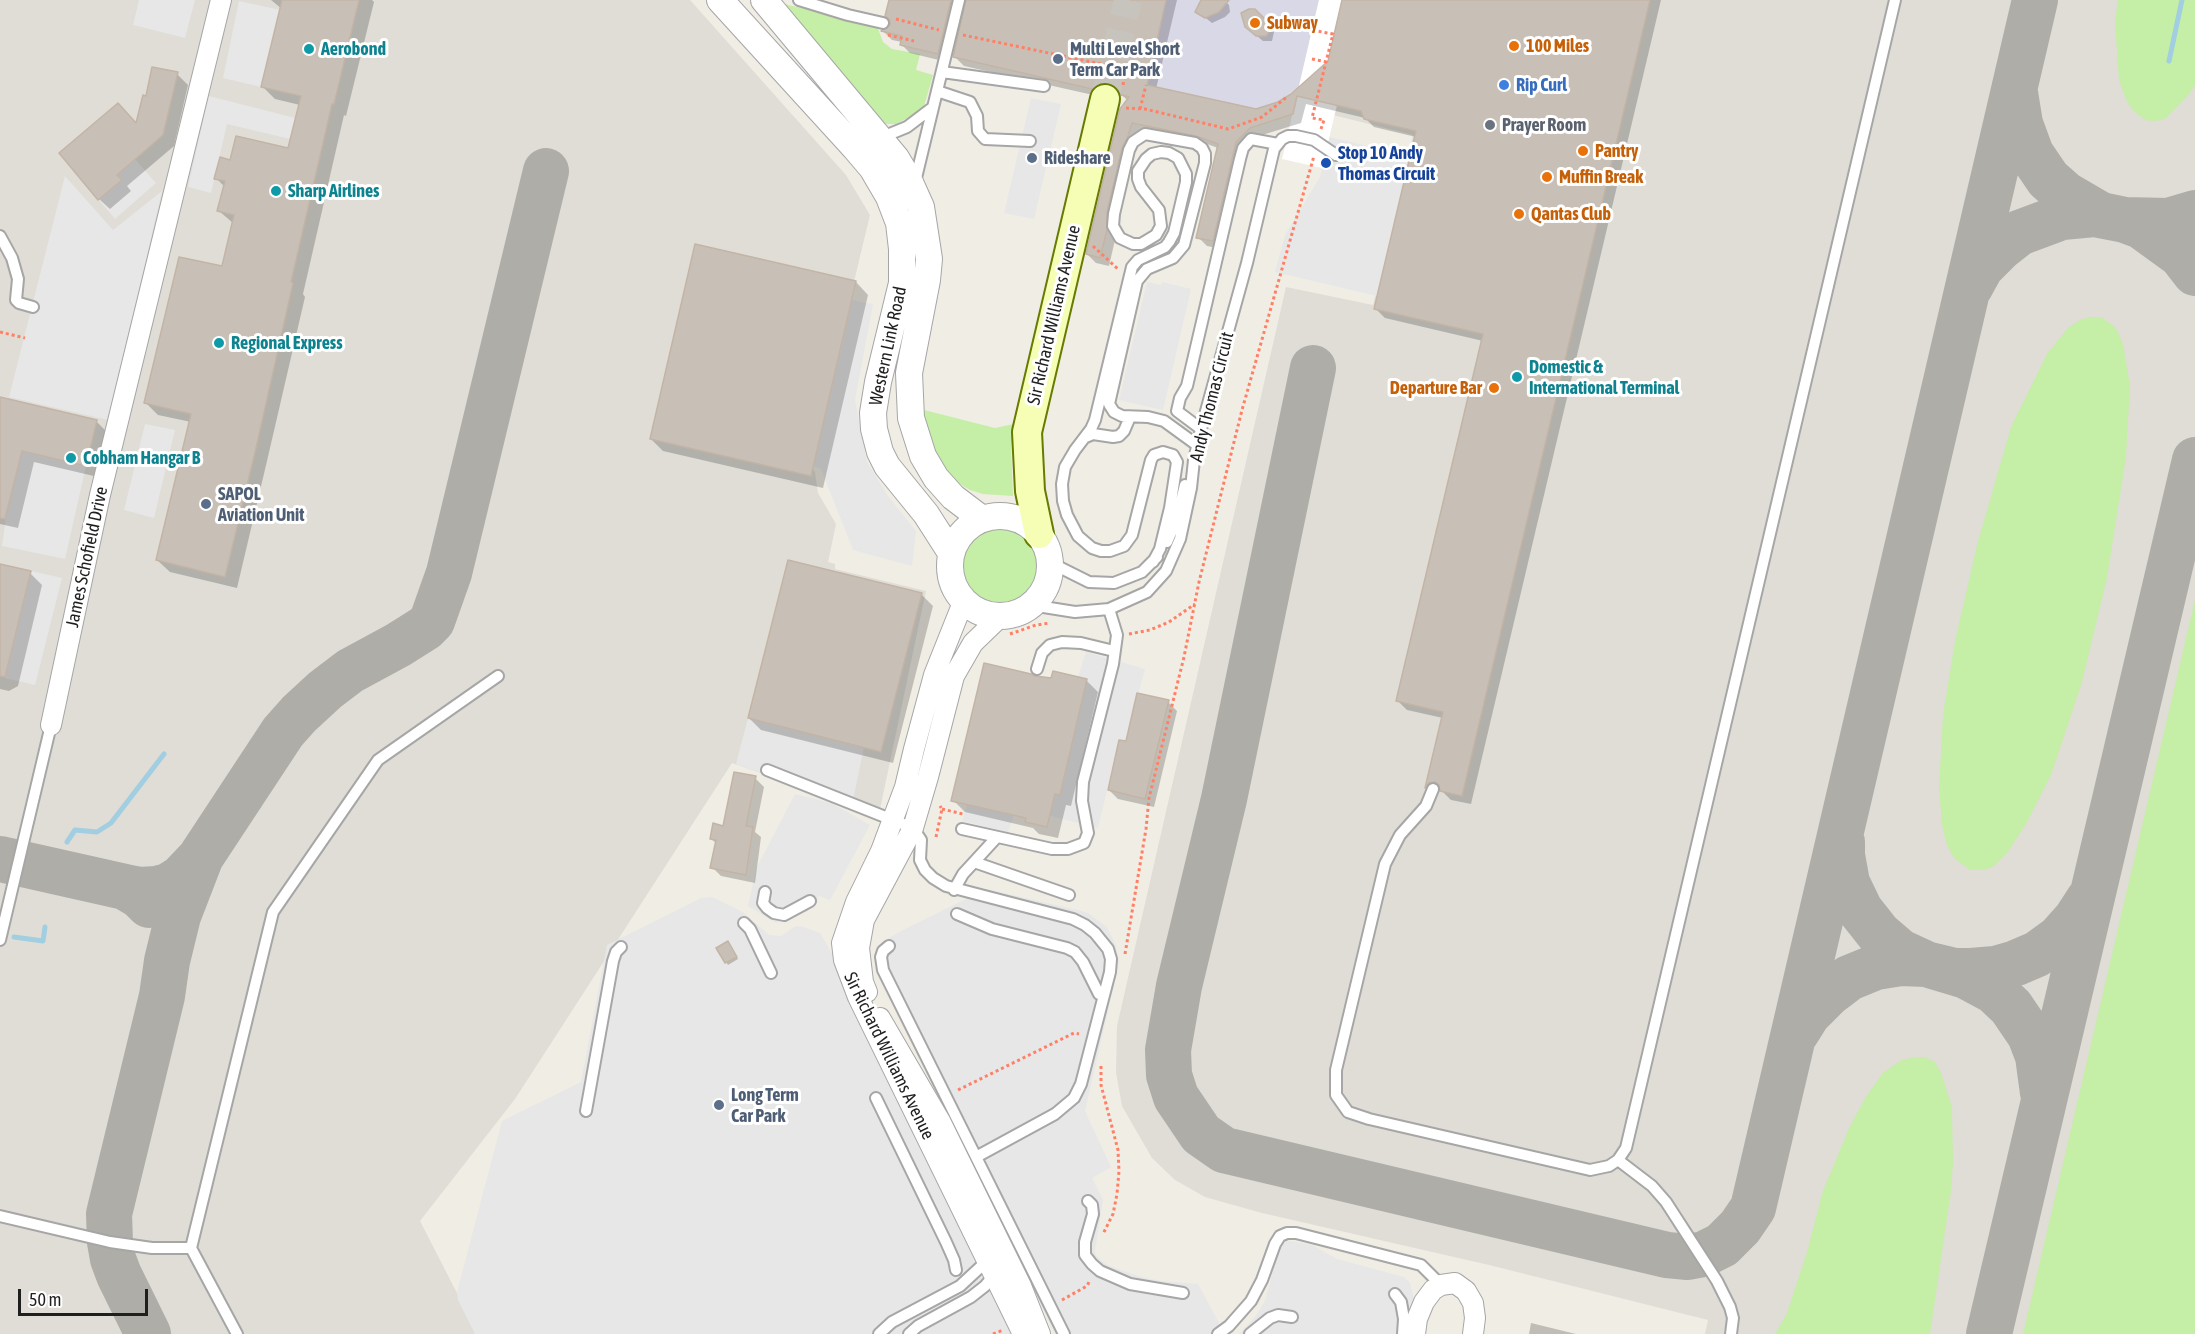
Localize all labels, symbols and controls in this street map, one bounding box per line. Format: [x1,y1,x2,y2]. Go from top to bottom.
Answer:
place label: Subway [1267,12,1318,34]
marker: Subway [1248,16,1262,30]
place label: 100 Miles [1526,35,1589,57]
place label: Aerobond [321,38,386,60]
place label: Multi Level Short Term Car Park [1070,38,1180,80]
marker: 100 Miles [1507,39,1521,53]
marker: Aerobond [302,42,316,56]
marker: Multi Level Short Term Car Park [1051,52,1065,66]
place label: Rip Curl [1516,74,1567,96]
marker: Rip Curl [1497,78,1511,92]
place label: Prayer Room [1502,114,1586,136]
marker: Prayer Room [1483,118,1497,132]
place label: Pantry [1595,140,1638,162]
place label: Stop 10 Andy Thomas Circuit [1338,142,1435,184]
marker: Pantry [1576,144,1590,158]
place label: Rideshare [1044,147,1111,169]
marker: Rideshare [1025,151,1039,165]
marker: Stop 10 Andy Thomas Circuit [1319,156,1333,170]
place label: Muffin Break [1559,166,1643,188]
marker: Muffin Break [1540,170,1554,184]
place label: Sharp Airlines [288,180,379,202]
marker: Sharp Airlines [269,184,283,198]
place label: Qantas Club [1531,203,1611,225]
marker: Qantas Club [1512,207,1526,221]
street label: Sir Richard Williams Avenue [1023,223,1085,407]
street label: Western Link Road [865,284,911,408]
street label: Andy Thomas Circuit [1185,330,1239,464]
place label: Regional Express [231,332,343,354]
marker: Regional Express [212,336,226,350]
place label: Domestic & International Terminal [1529,356,1679,398]
marker: Domestic & International Terminal [1510,370,1524,384]
place label: Departure Bar [1390,377,1482,399]
marker: Departure Bar [1487,381,1501,395]
place label: Cobham Hangar B [83,447,200,469]
marker: Cobham Hangar B [64,451,78,465]
place label: SAPOL Aviation Unit [218,483,304,526]
street label: James Schofield Drive [62,485,112,629]
marker: SAPOL Aviation Unit [199,497,213,511]
street label: Sir Richard Williams Avenue [839,969,939,1143]
place label: Long Term Car Park [731,1084,799,1126]
marker: Long Term Car Park [712,1098,726,1112]
scale bar [21,1277,152,1315]
text: 50 m [29,1289,61,1310]

